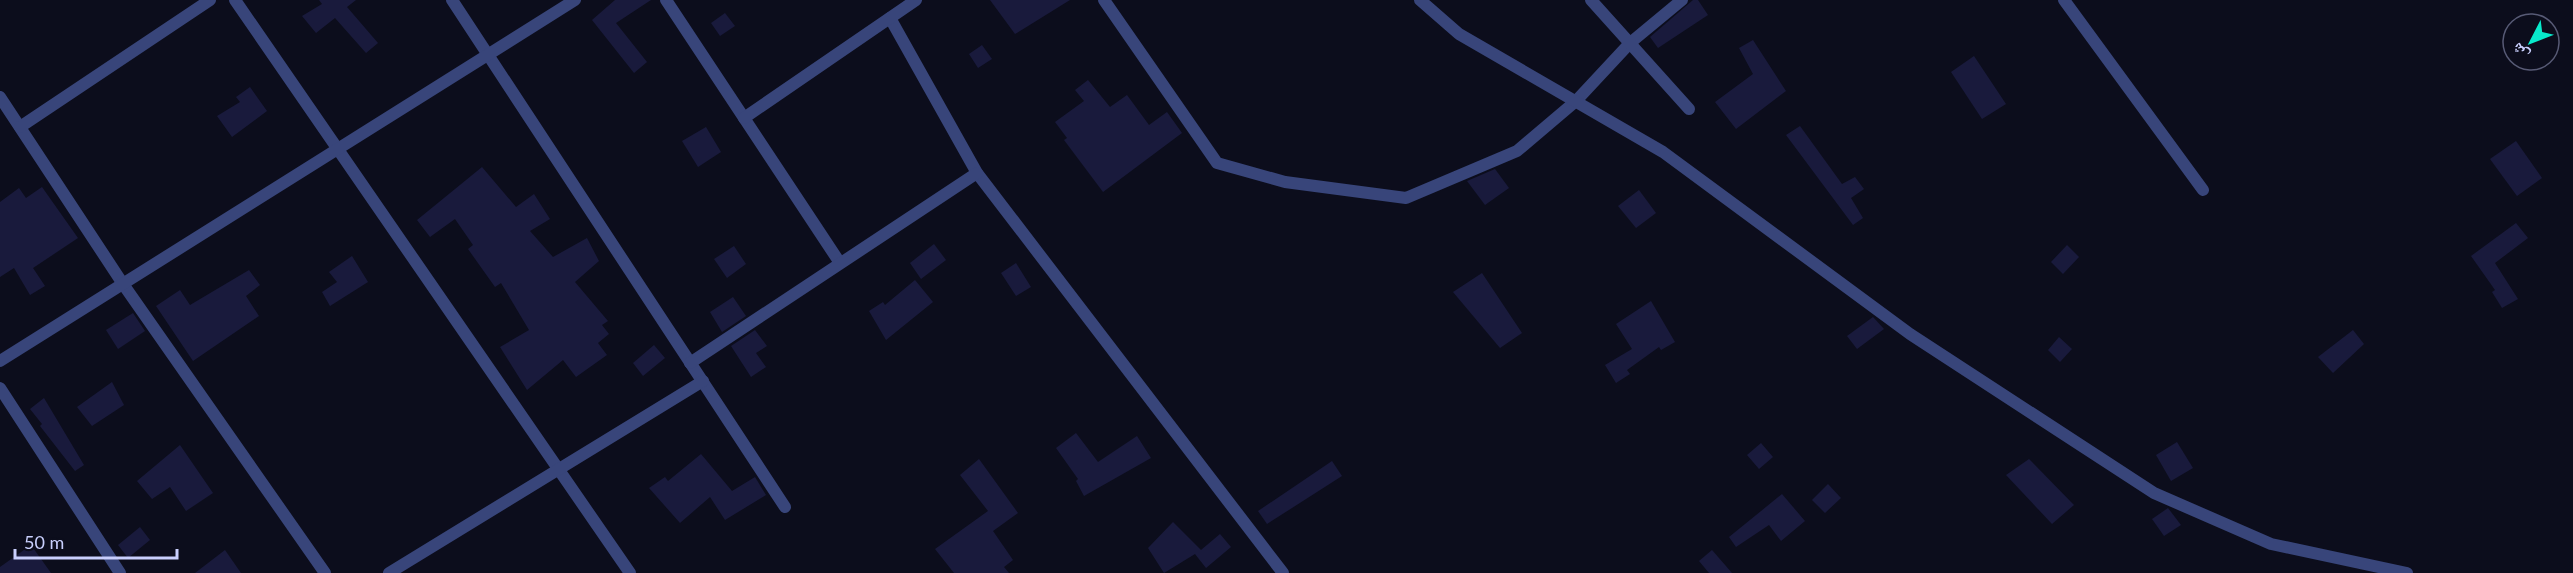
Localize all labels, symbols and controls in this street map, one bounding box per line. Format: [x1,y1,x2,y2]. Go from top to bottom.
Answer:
north arrow [2501,12,2561,72]
text: ش [2507,39,2533,65]
scale bar [15,522,177,560]
text: 50 m [24,531,64,553]

